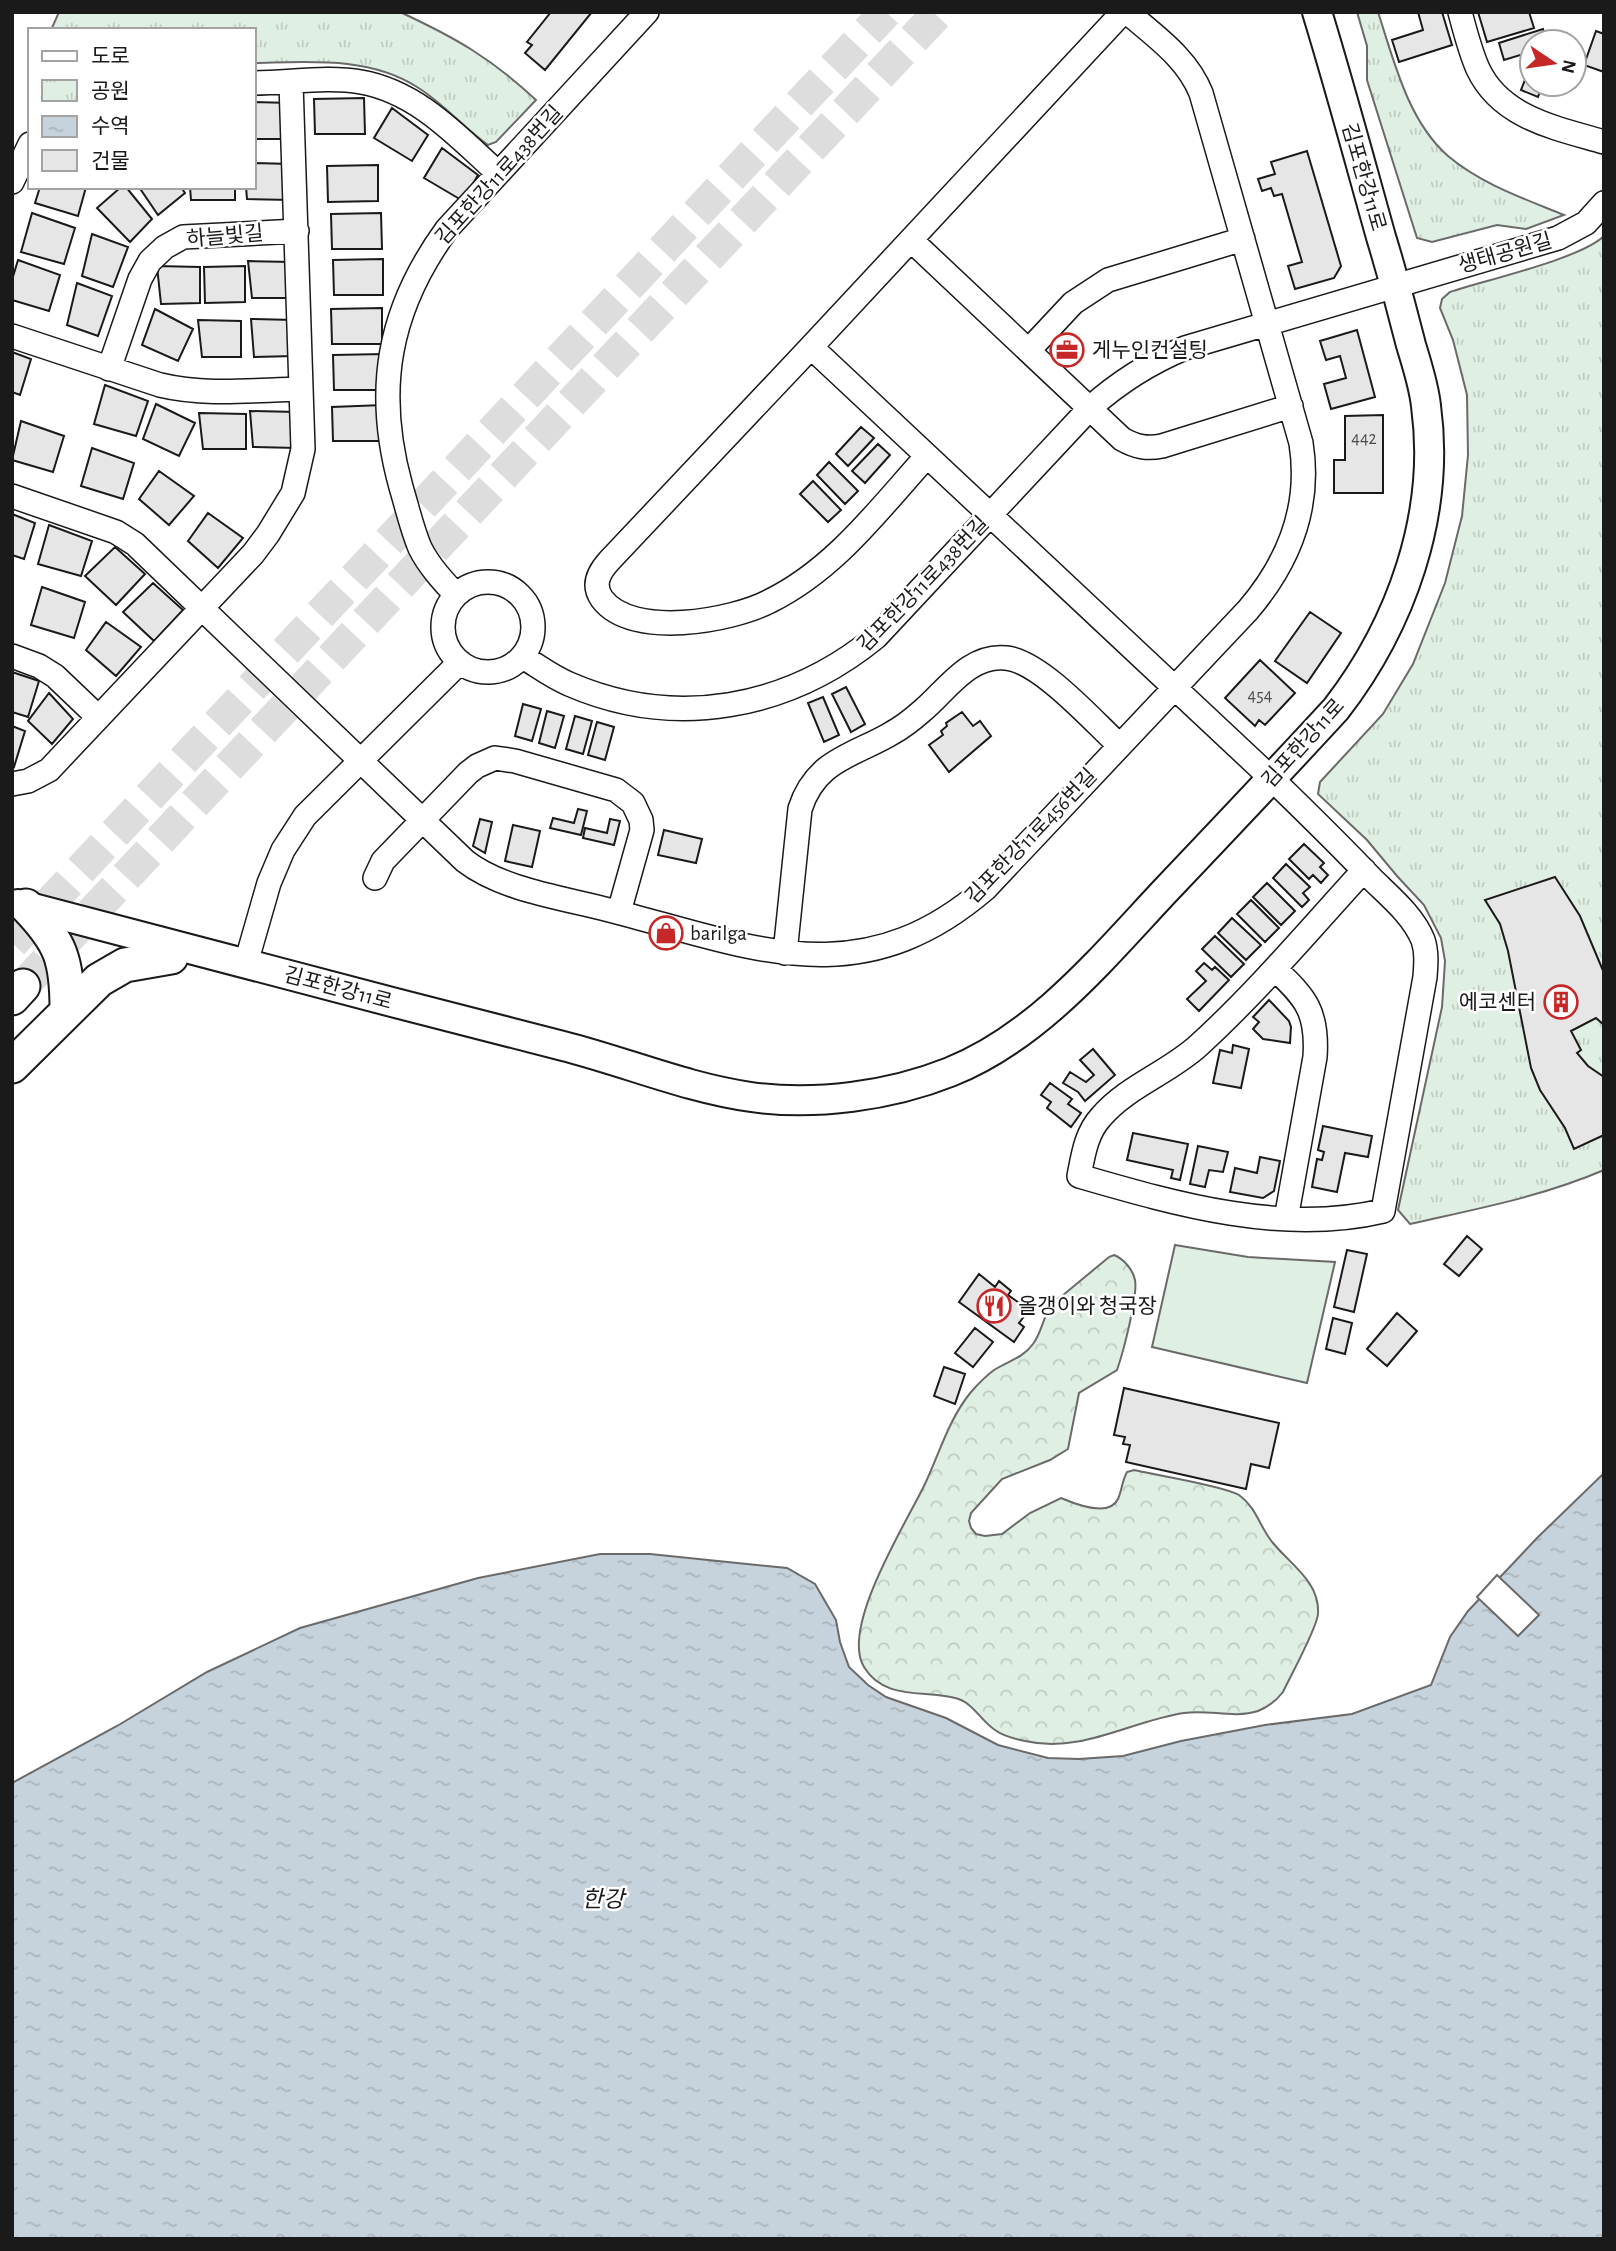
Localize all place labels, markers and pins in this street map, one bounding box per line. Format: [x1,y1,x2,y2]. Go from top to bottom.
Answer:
office icon: 게누인컨설팅 [1048,331,1086,369]
place label: 게누인컨설팅 [1092,339,1208,361]
shop icon: barilga [647,914,685,952]
place label: barilga [690,923,747,944]
building icon: 에코센터 [1542,983,1580,1021]
place label: 에코센터 [1459,991,1536,1013]
restaurant icon: 올갱이와 청국장 [975,1287,1013,1325]
place label: 올갱이와 청국장 [1018,1295,1157,1317]

